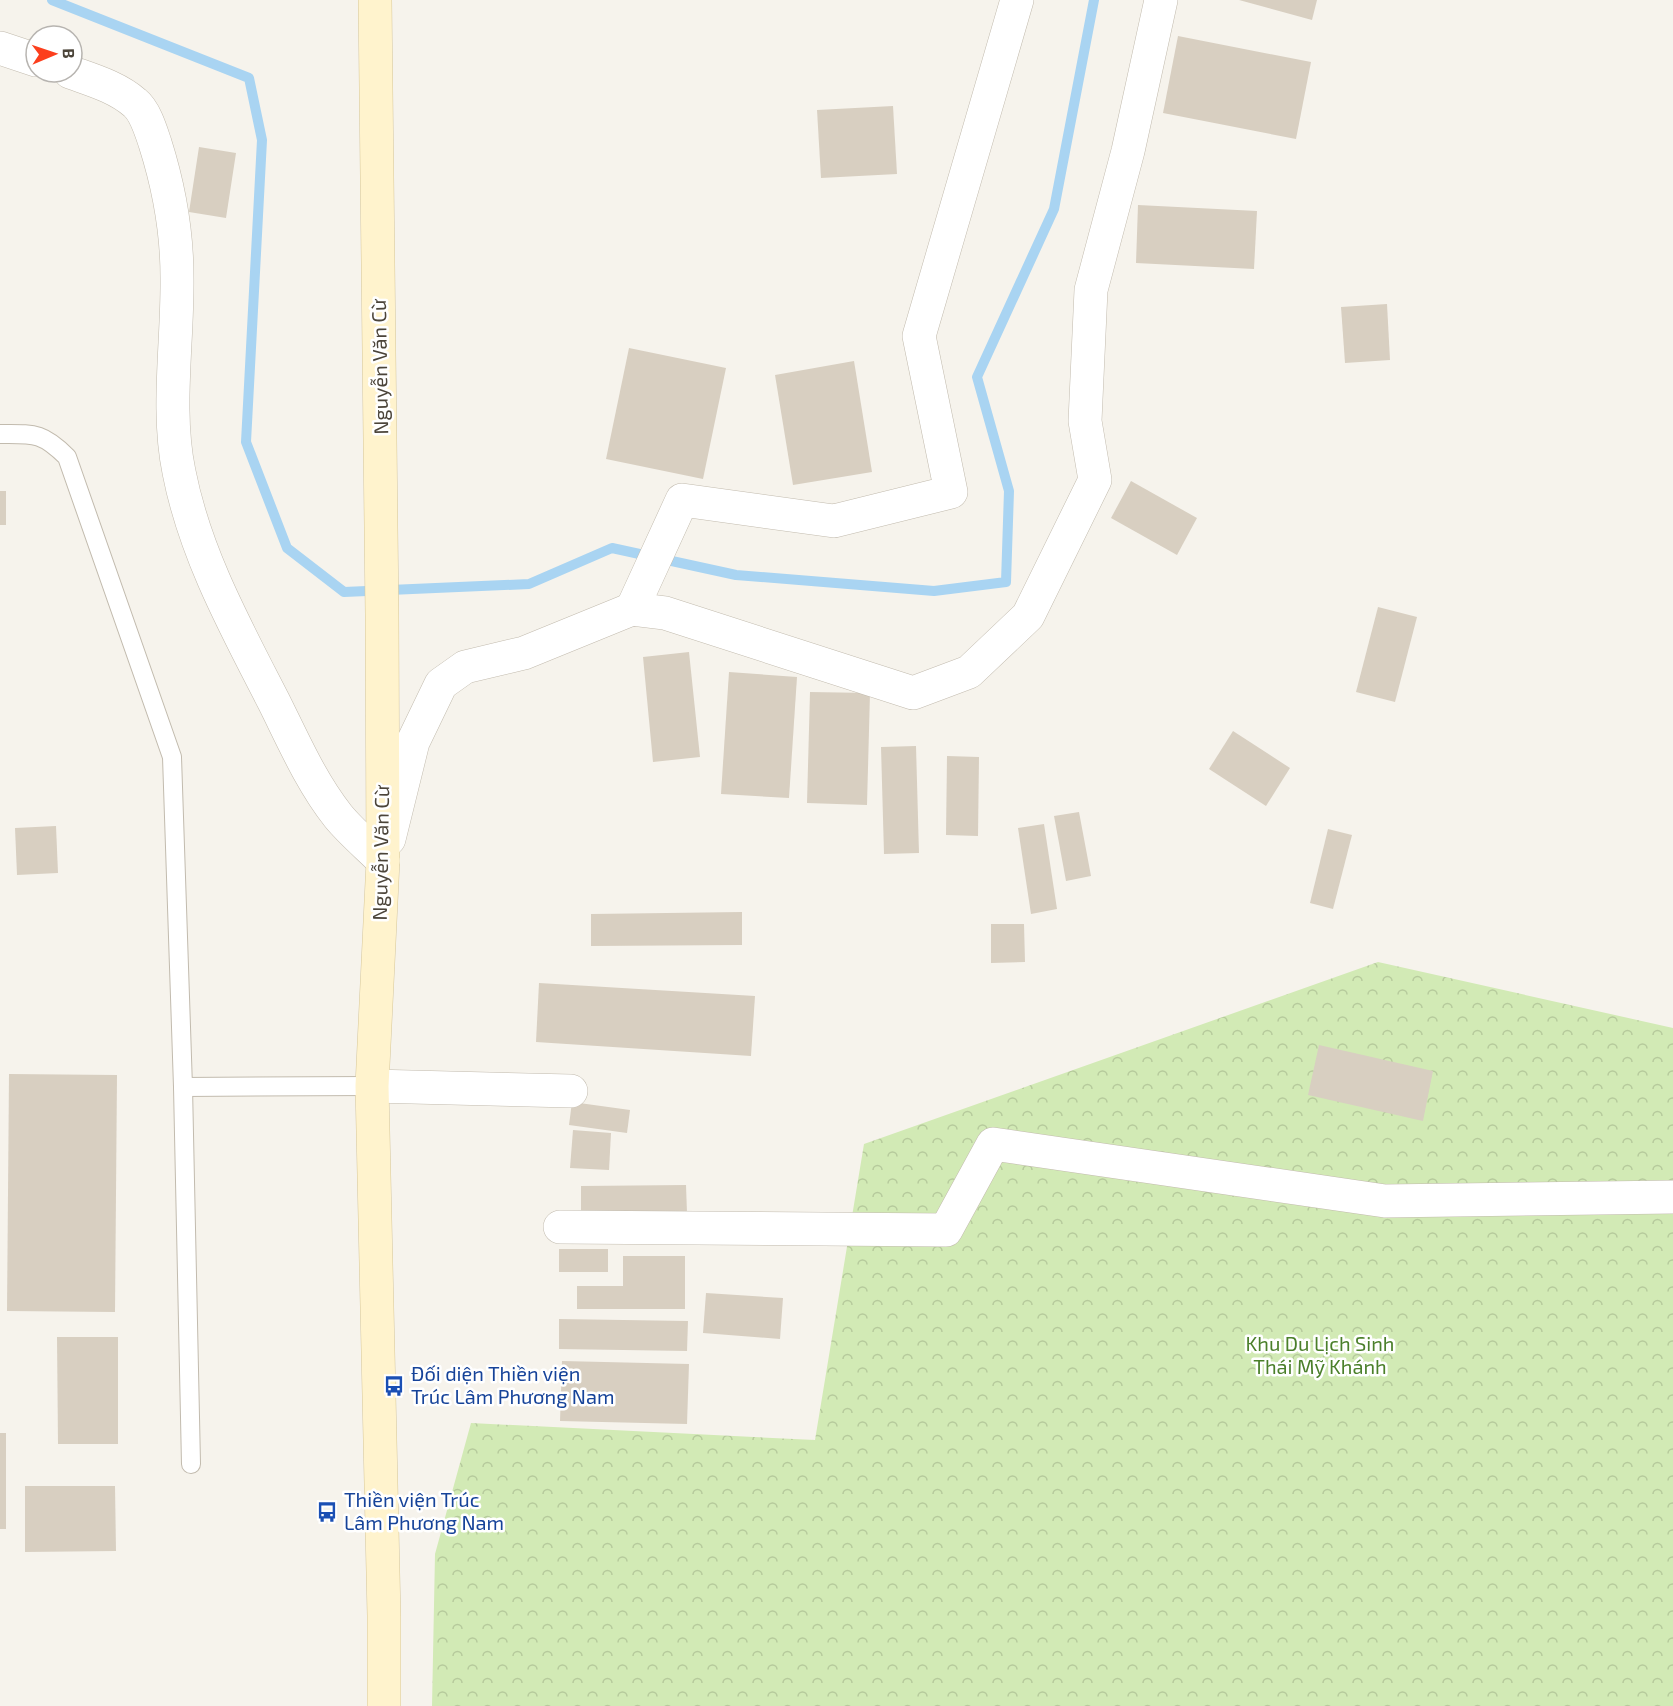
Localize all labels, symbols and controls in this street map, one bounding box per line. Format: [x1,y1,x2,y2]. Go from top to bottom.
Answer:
north arrow [24,24,84,84]
text: B [60,48,79,59]
street label: Nguyễn Văn Cừ [366,298,392,435]
street label: Nguyễn Văn Cừ [367,784,393,921]
park label: Khu Du Lịch Sinh Thái Mỹ Khánh [1246,1331,1394,1378]
place label: Đối diện Thiền viện Trúc Lâm Phương Nam [411,1361,614,1408]
bus stop icon: Đối diện Thiền viện Trúc Lâm Phương Nam [382,1374,406,1398]
place label: Thiền viện Trúc Lâm Phương Nam [344,1487,504,1534]
bus stop icon: Thiền viện Trúc Lâm Phương Nam [315,1500,339,1524]

